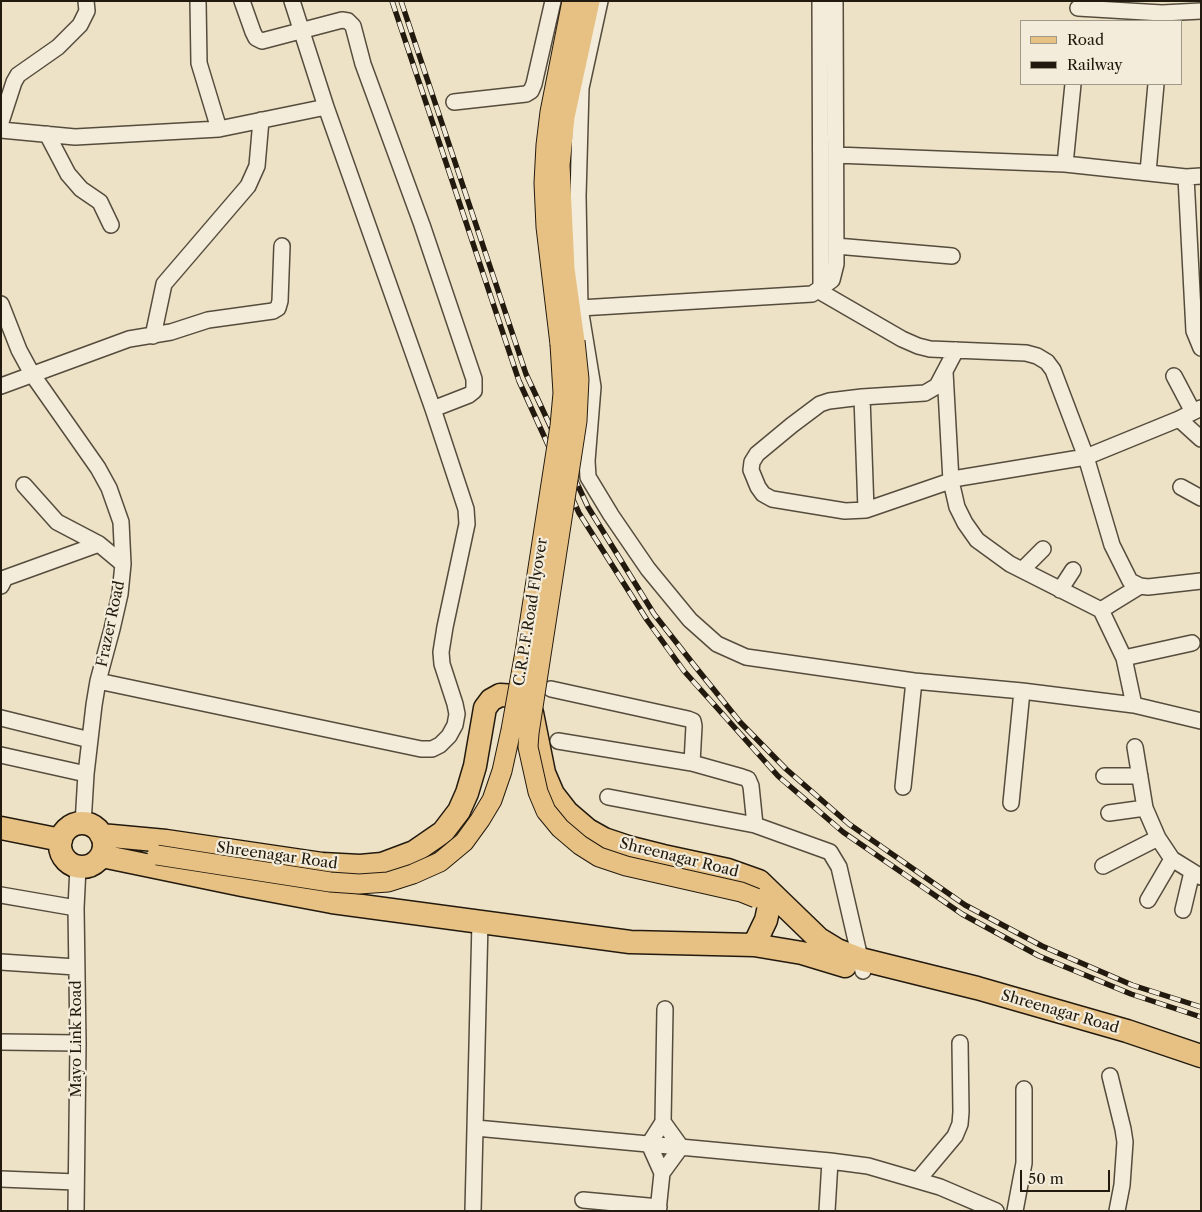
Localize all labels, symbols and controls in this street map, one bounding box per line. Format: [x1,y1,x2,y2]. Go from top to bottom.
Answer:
legend [1020,20,1182,85]
text: Road [1067,30,1104,49]
text: Railway [1067,55,1123,74]
street label: C.R.P.F.Road Flyover [510,537,552,687]
street label: Frazer Road [93,579,129,669]
street label: Shreenagar Road [618,835,740,881]
street label: Shreenagar Road [215,839,339,873]
street label: Mayo Link Road [68,980,86,1098]
street label: Shreenagar Road [999,987,1121,1037]
scale bar [1022,1160,1112,1192]
text: 50 m [1028,1169,1064,1188]

